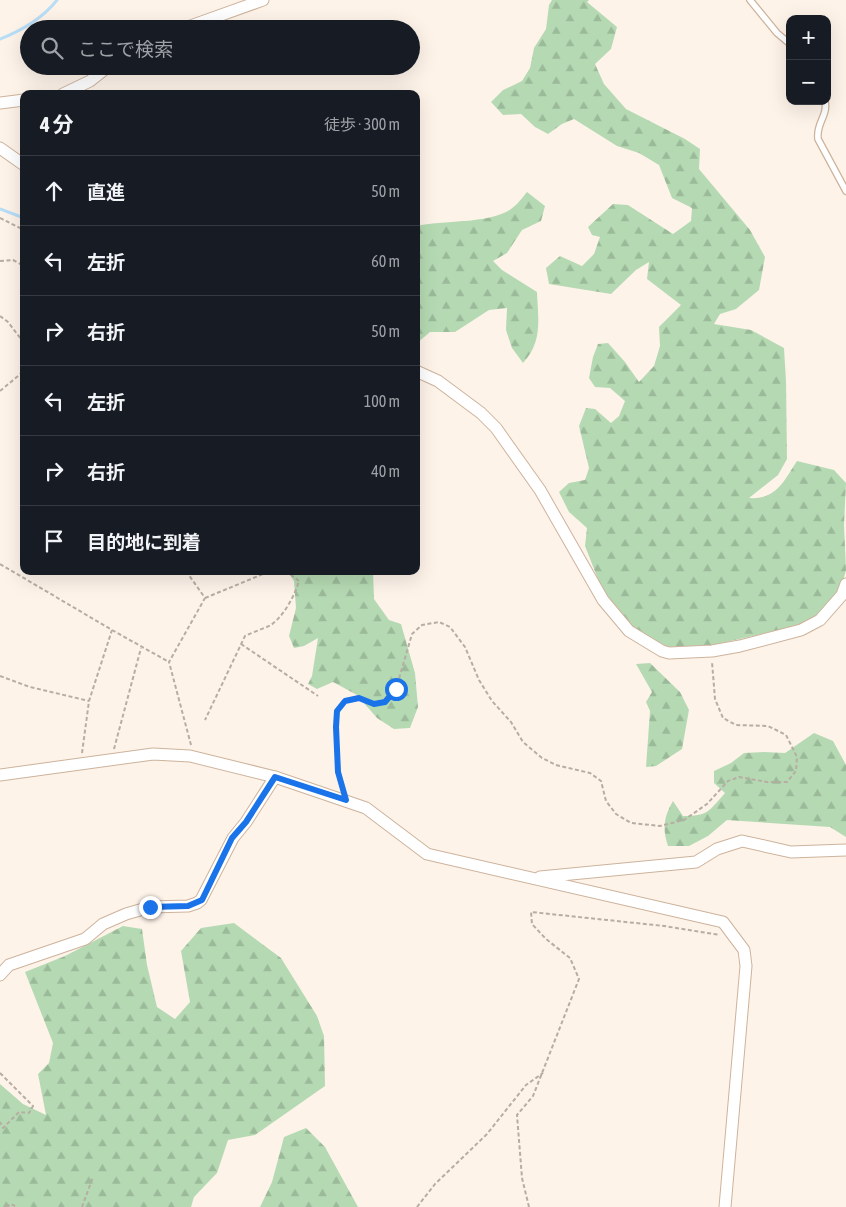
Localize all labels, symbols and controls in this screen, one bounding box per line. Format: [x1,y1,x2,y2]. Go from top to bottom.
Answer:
map controls [786,15,831,105]
button: + [786,15,831,60]
search box [20,20,420,75]
icon: search [38,34,66,62]
text: ここで検索 [78,38,173,60]
button: − [786,60,831,105]
text: 4 分 [40,112,74,136]
text: 徒歩 · 300 m [324,115,400,133]
icon: ahead [40,177,68,205]
text: 直進 [87,181,125,203]
text: 50 m [371,182,400,200]
icon: left [40,247,68,275]
text: 左折 [87,251,125,273]
text: 60 m [371,252,400,270]
icon: right [40,317,68,345]
text: 右折 [87,321,125,343]
text: 50 m [371,322,400,340]
icon: left [40,387,68,415]
text: 左折 [87,391,125,413]
text: 100 m [364,392,400,410]
icon: right [40,457,68,485]
text: 右折 [87,461,125,483]
text: 40 m [371,462,400,480]
icon: arrive [40,527,68,555]
text: 目的地に到着 [87,531,201,553]
route start [385,678,408,701]
route end [139,896,162,919]

